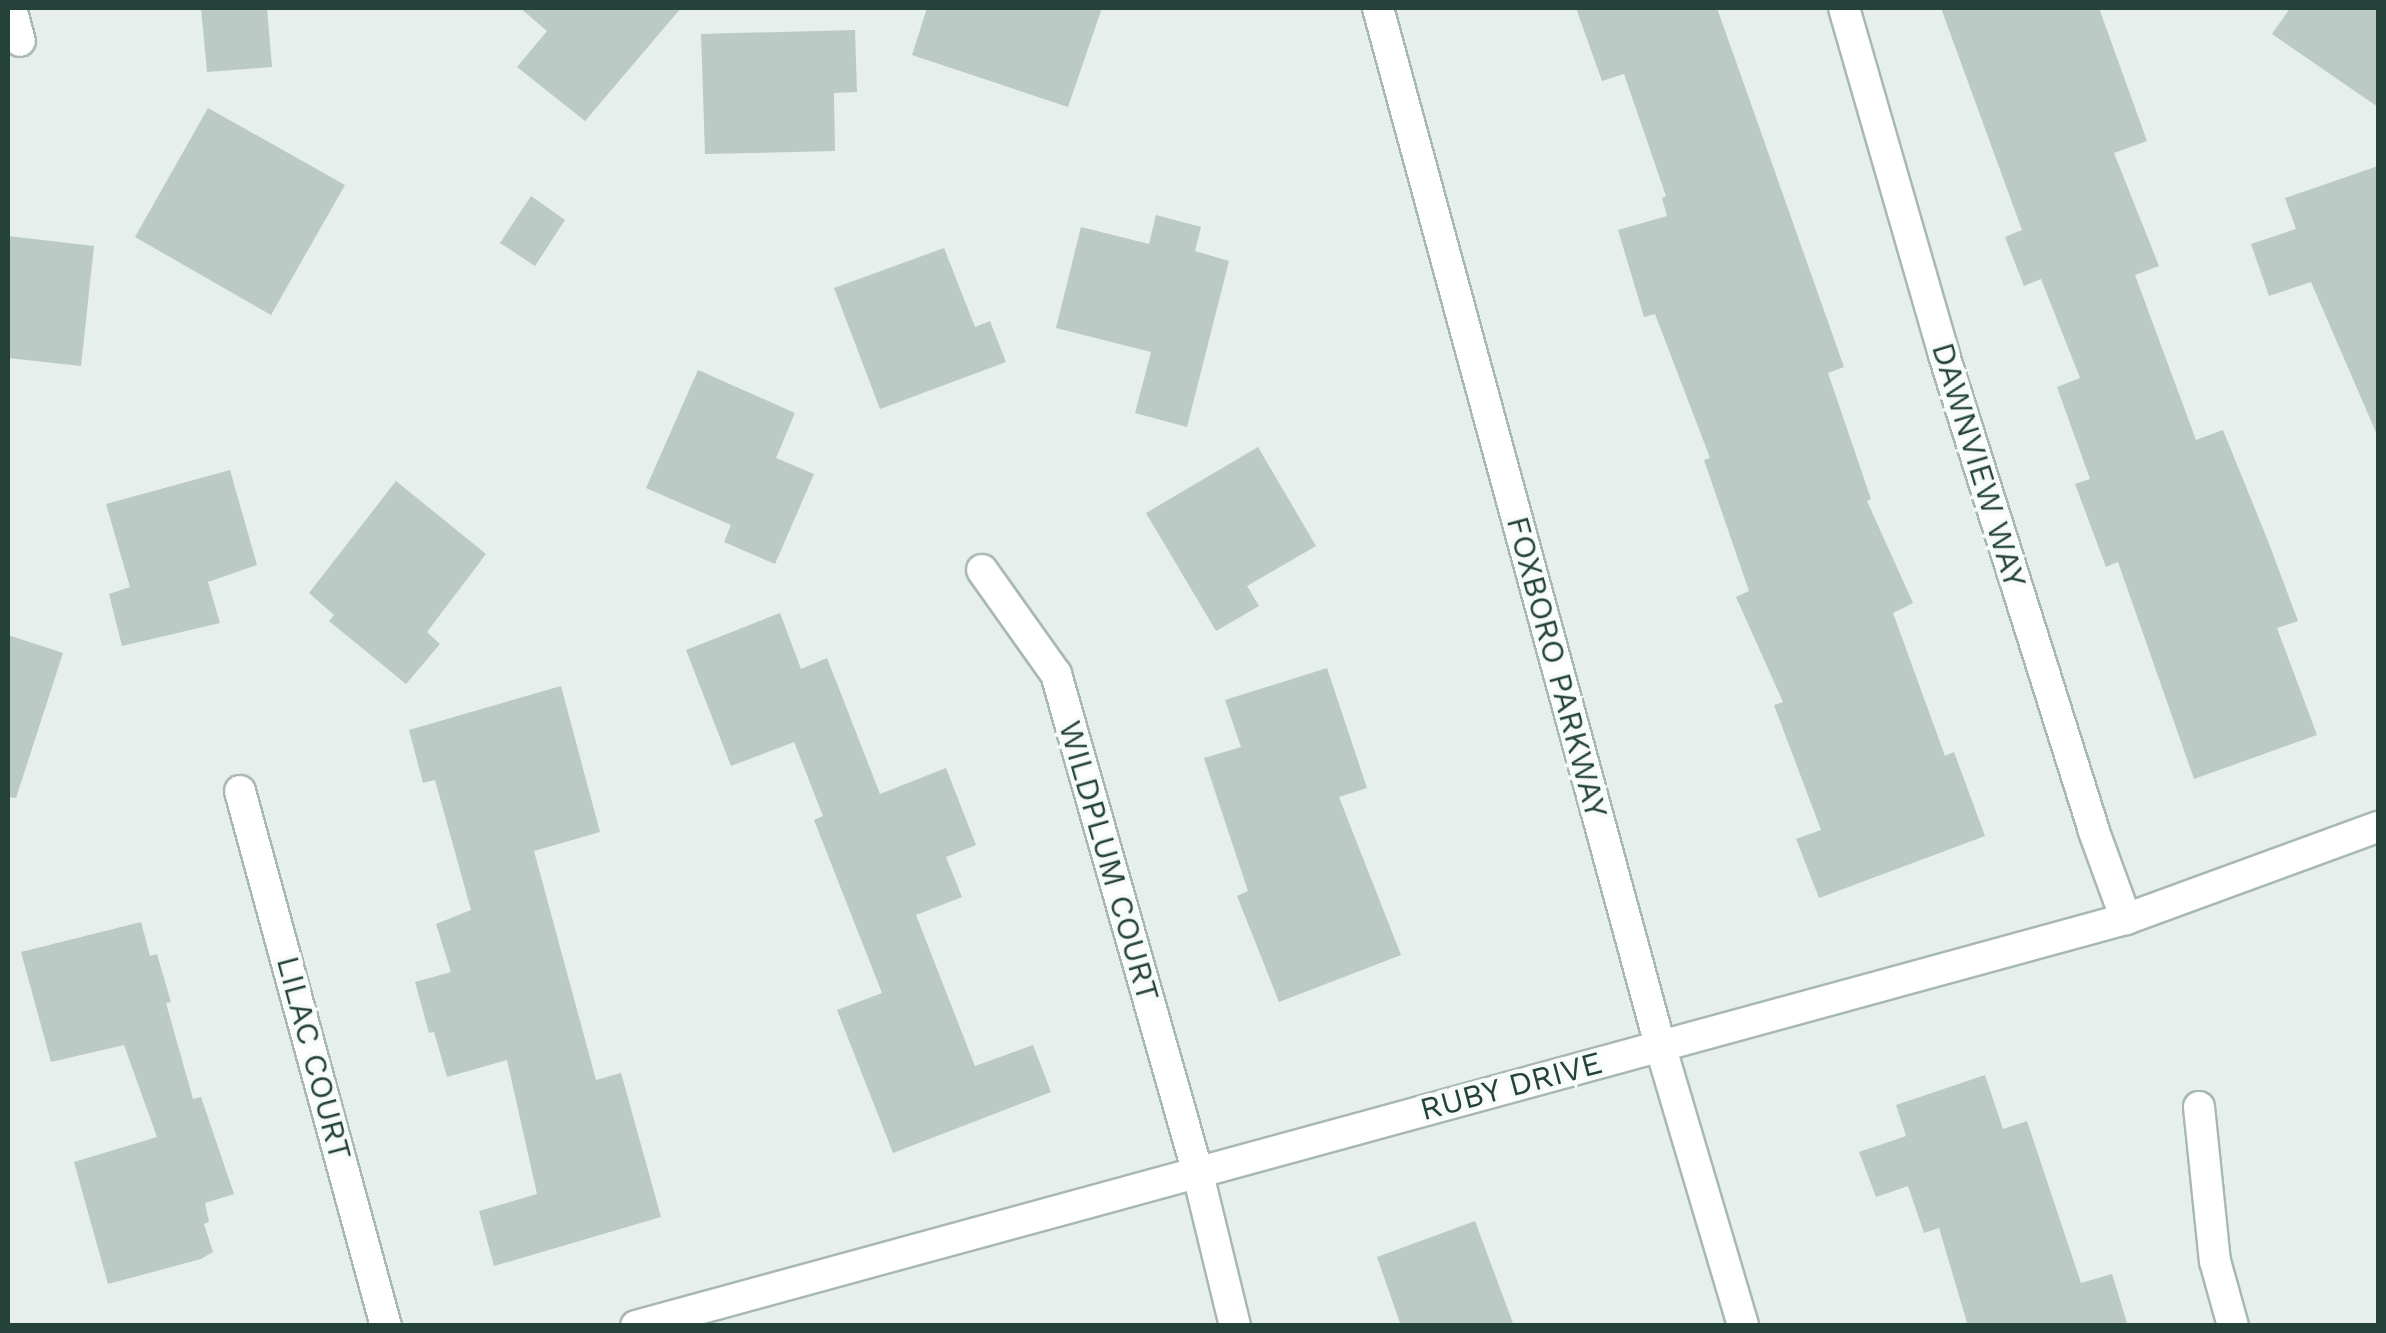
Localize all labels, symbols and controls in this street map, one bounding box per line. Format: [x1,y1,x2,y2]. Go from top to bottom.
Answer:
street label: DAWNVIEW WAY [1923,337,2035,593]
street label: FOXBORO PARKWAY [1498,512,1616,822]
street label: WILDPLUM COURT [1051,716,1167,1006]
street label: LILAC COURT [268,952,360,1164]
street label: RUBY DRIVE [1415,1043,1607,1129]

